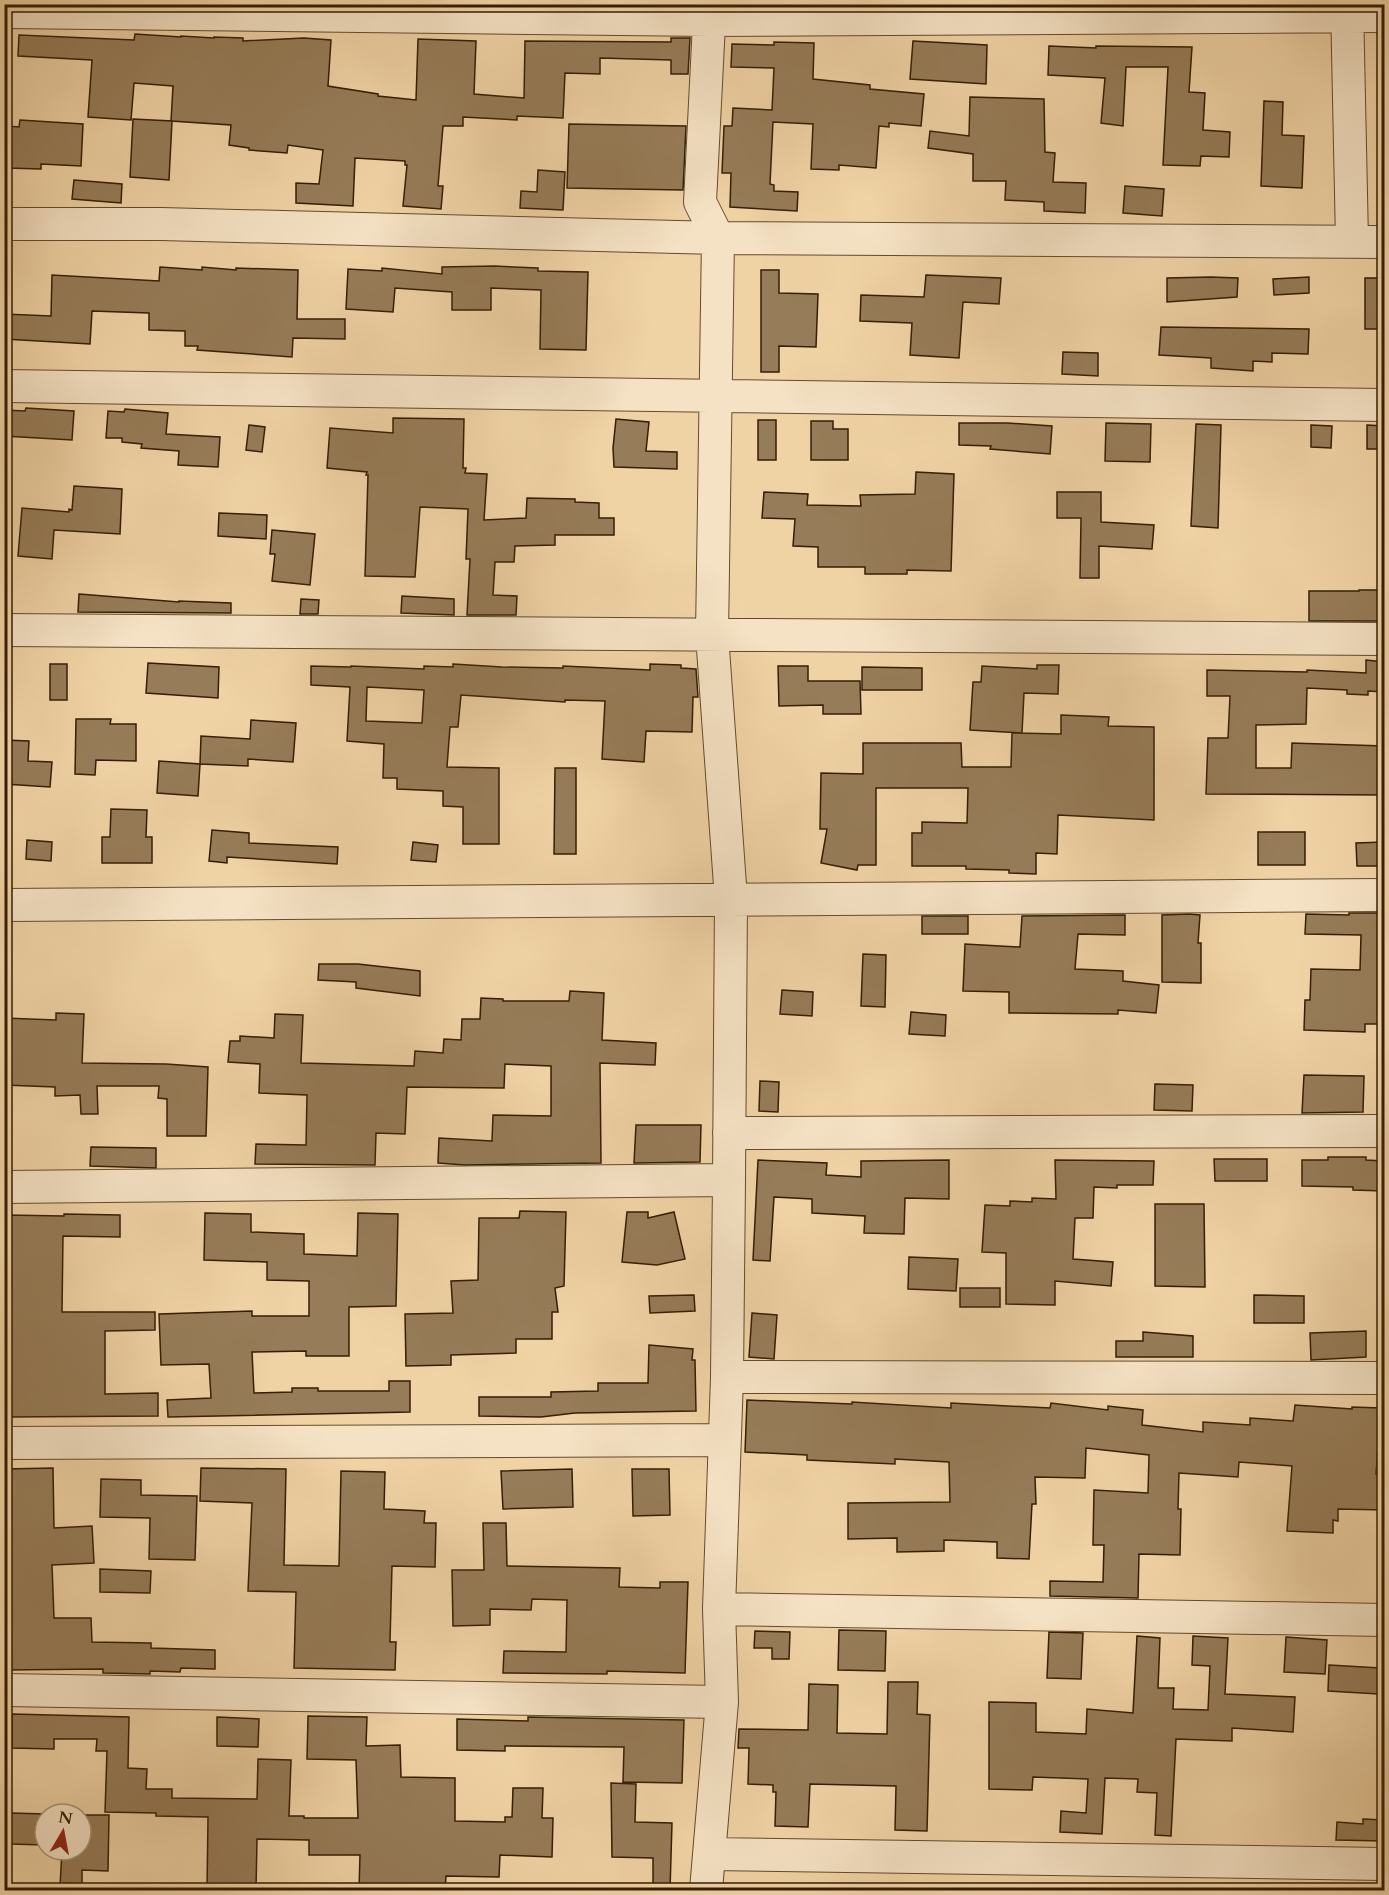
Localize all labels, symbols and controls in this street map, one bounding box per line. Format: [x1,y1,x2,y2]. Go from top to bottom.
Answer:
north arrow [33,1802,93,1862]
text: N [57,1806,74,1830]

